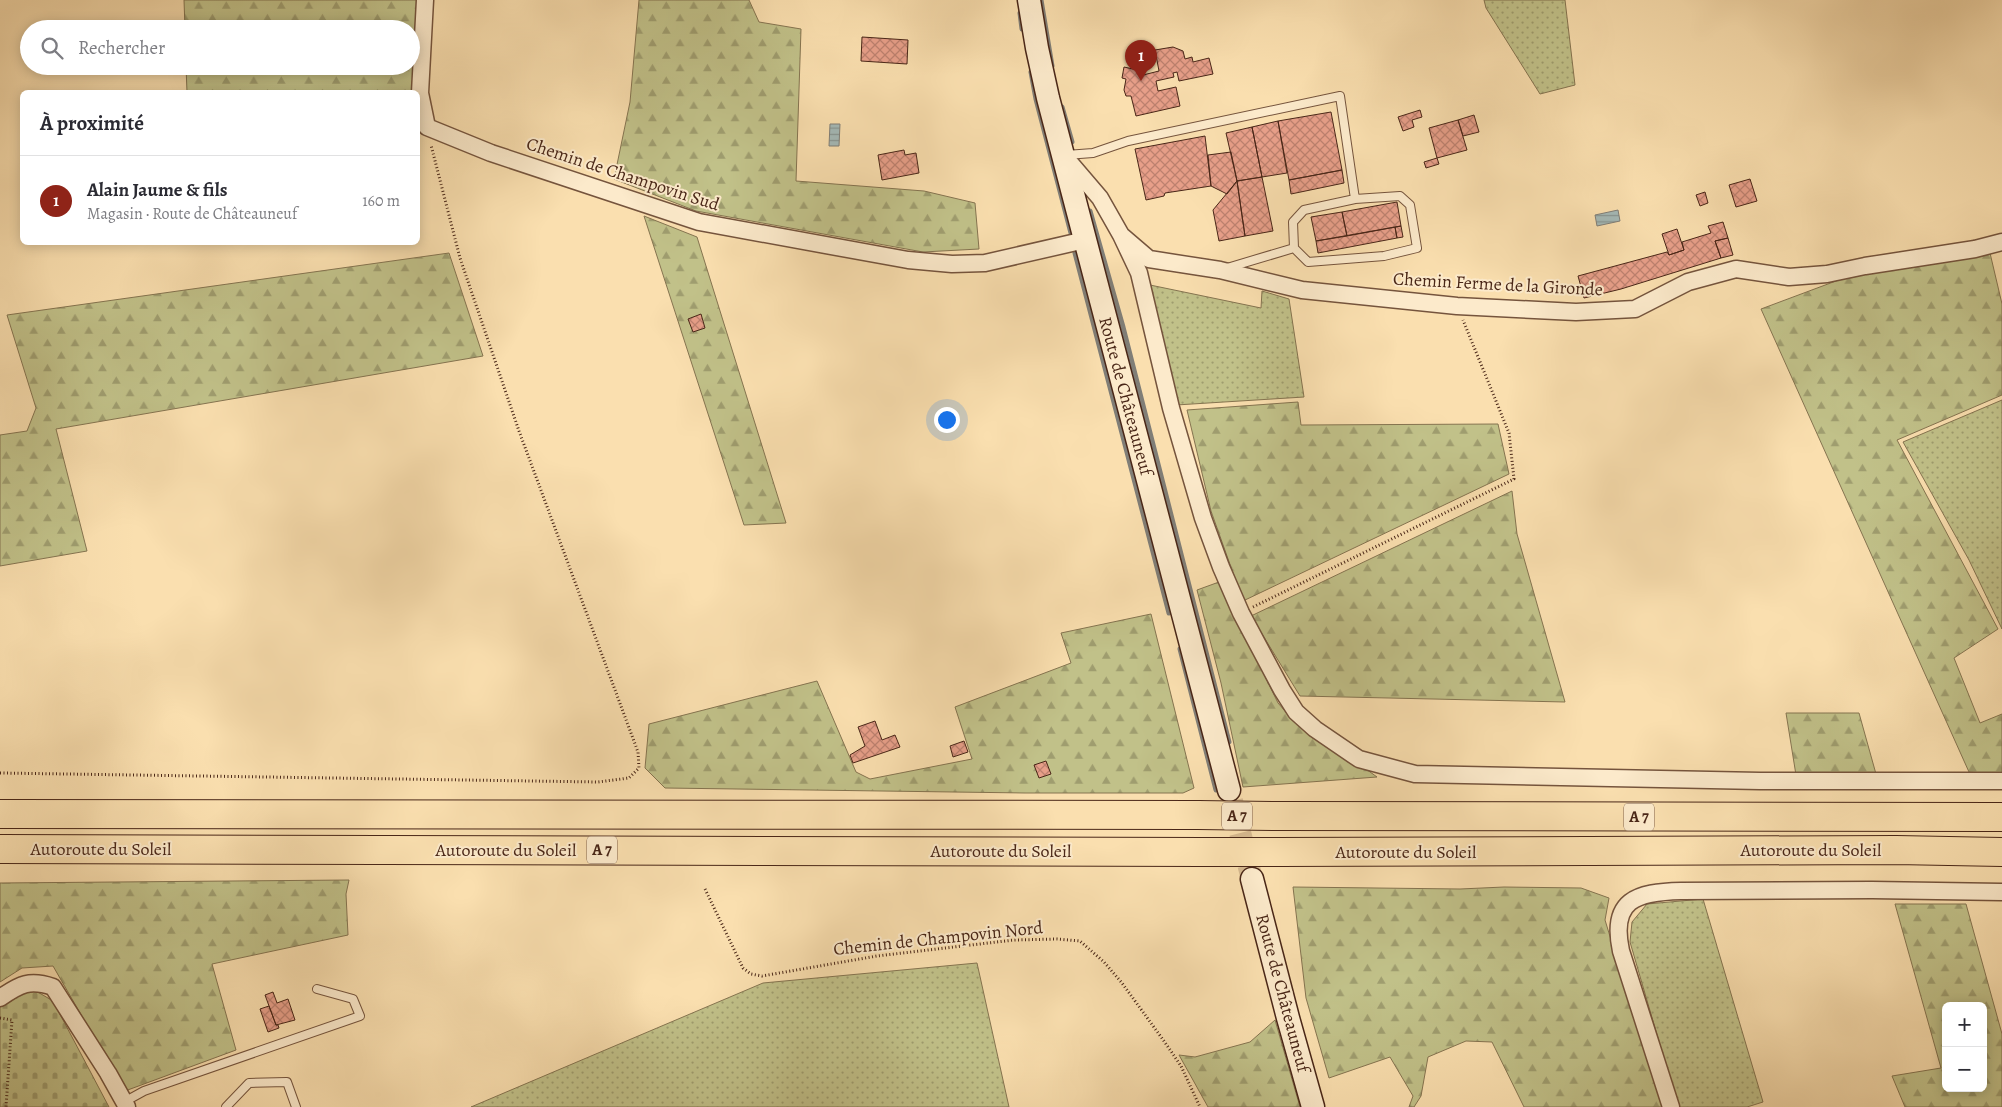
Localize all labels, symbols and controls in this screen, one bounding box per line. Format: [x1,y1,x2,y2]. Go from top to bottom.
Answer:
search box [20,20,420,75]
icon: search [38,34,66,62]
text: Rechercher [78,35,165,61]
pin: 1 [1125,40,1157,81]
text: À proximité [40,109,144,137]
street label: Chemin de Champovin Sud [523,131,723,217]
text: Alain Jaume & fils [87,177,227,203]
text: 1 [53,190,59,212]
text: 160 m [362,190,400,212]
text: Magasin · Route de Châteauneuf [87,203,297,225]
street label: Chemin Ferme de la Gironde [1393,267,1603,301]
street label: Route de Châteauneuf [1093,314,1159,481]
your location [934,407,960,433]
road number: A 7 [1222,802,1252,829]
road number: A 7 [1624,804,1654,830]
road number: A 7 [587,836,617,864]
street label: Autoroute du Soleil [30,837,172,861]
street label: Autoroute du Soleil [435,838,577,862]
street label: Autoroute du Soleil [1740,838,1882,862]
street label: Autoroute du Soleil [930,839,1072,863]
street label: Autoroute du Soleil [1335,840,1477,864]
street label: Route de Châteauneuf [1250,911,1316,1078]
street label: Chemin de Champovin Nord [832,915,1044,961]
map controls [1942,1002,1987,1092]
button: + [1942,1002,1987,1047]
button: − [1942,1047,1987,1092]

